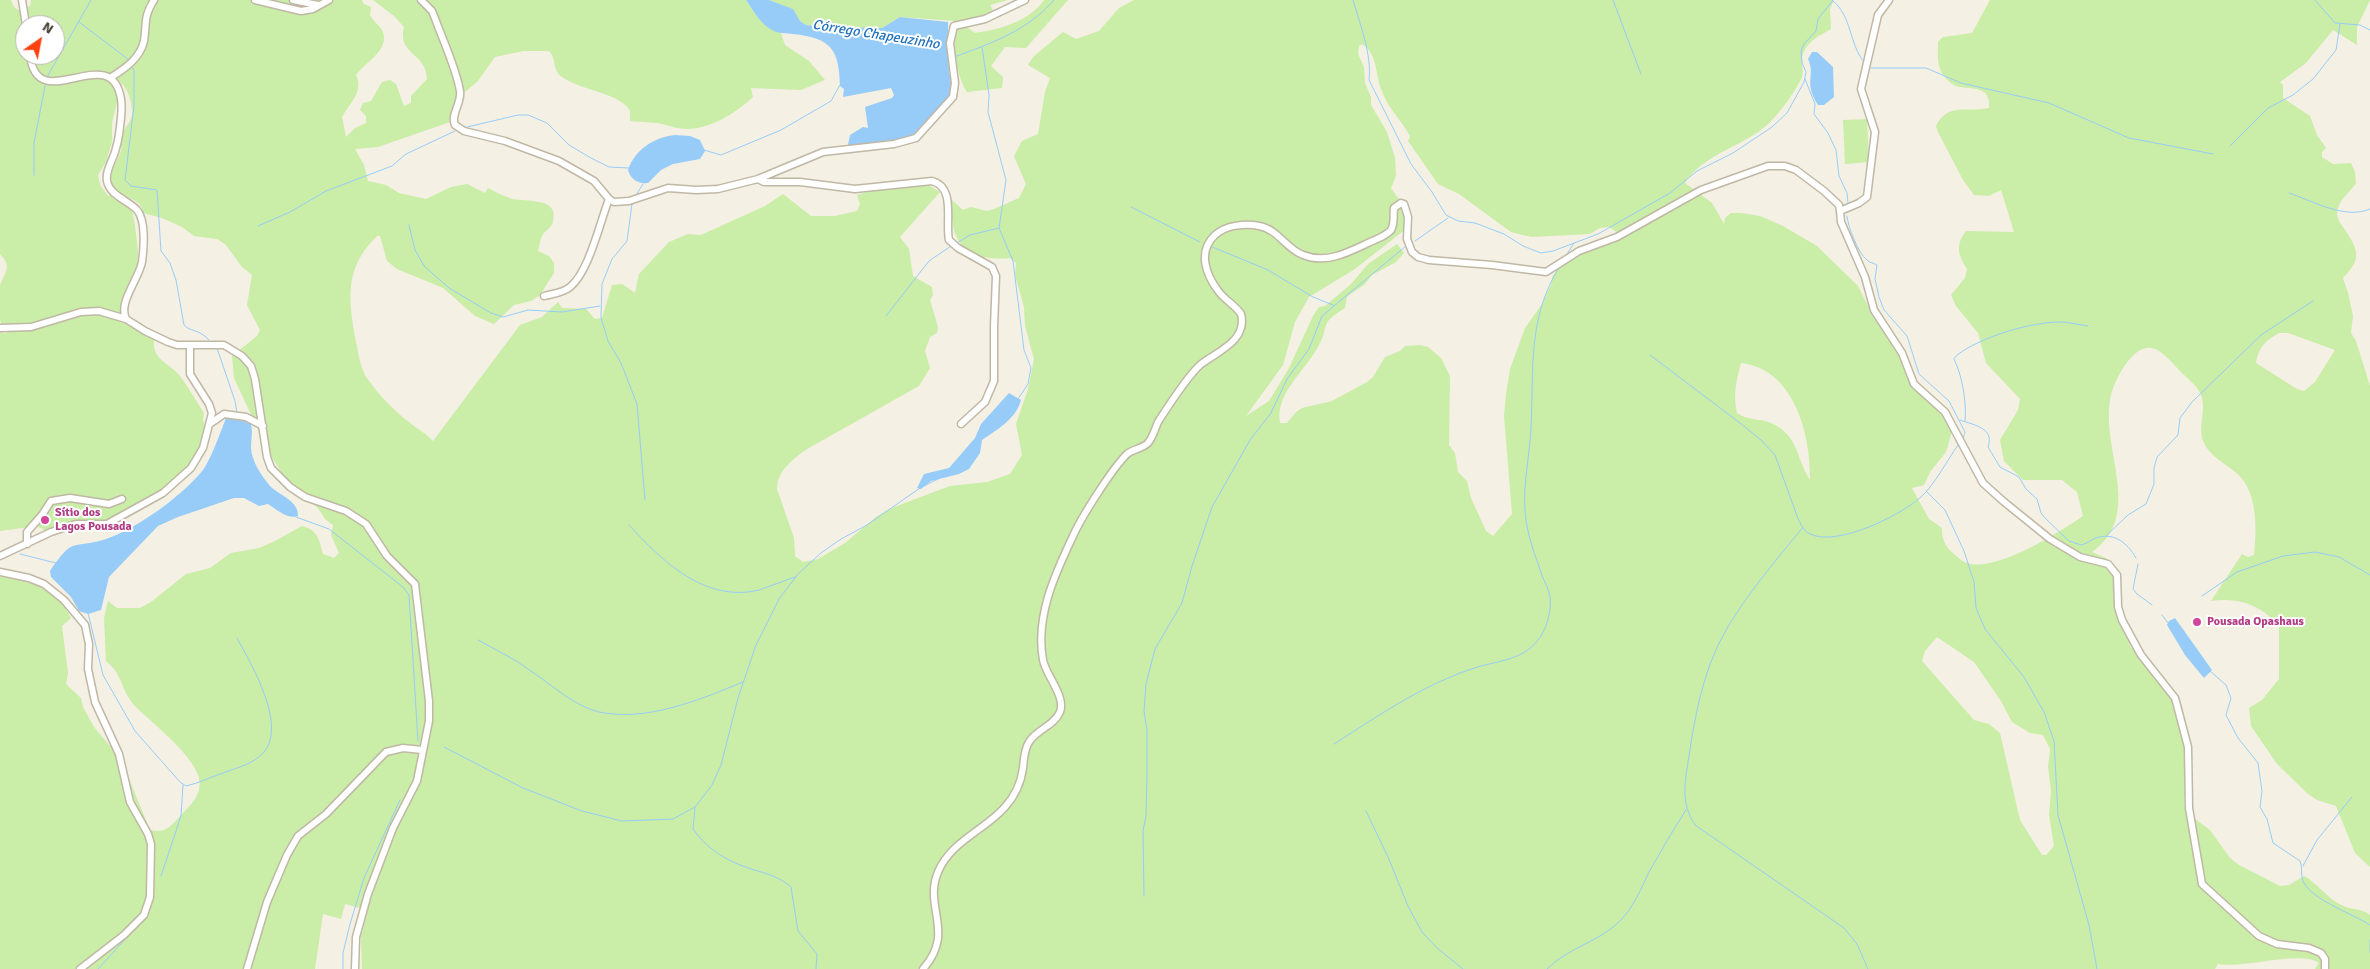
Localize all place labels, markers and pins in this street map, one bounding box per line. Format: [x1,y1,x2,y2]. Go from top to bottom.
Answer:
place label: Sítio dos Lagos Pousada [55,506,132,534]
marker: Sítio dos Lagos Pousada [39,514,51,526]
place label: Pousada Opashaus [2207,615,2304,629]
marker: Pousada Opashaus [2191,616,2203,628]

